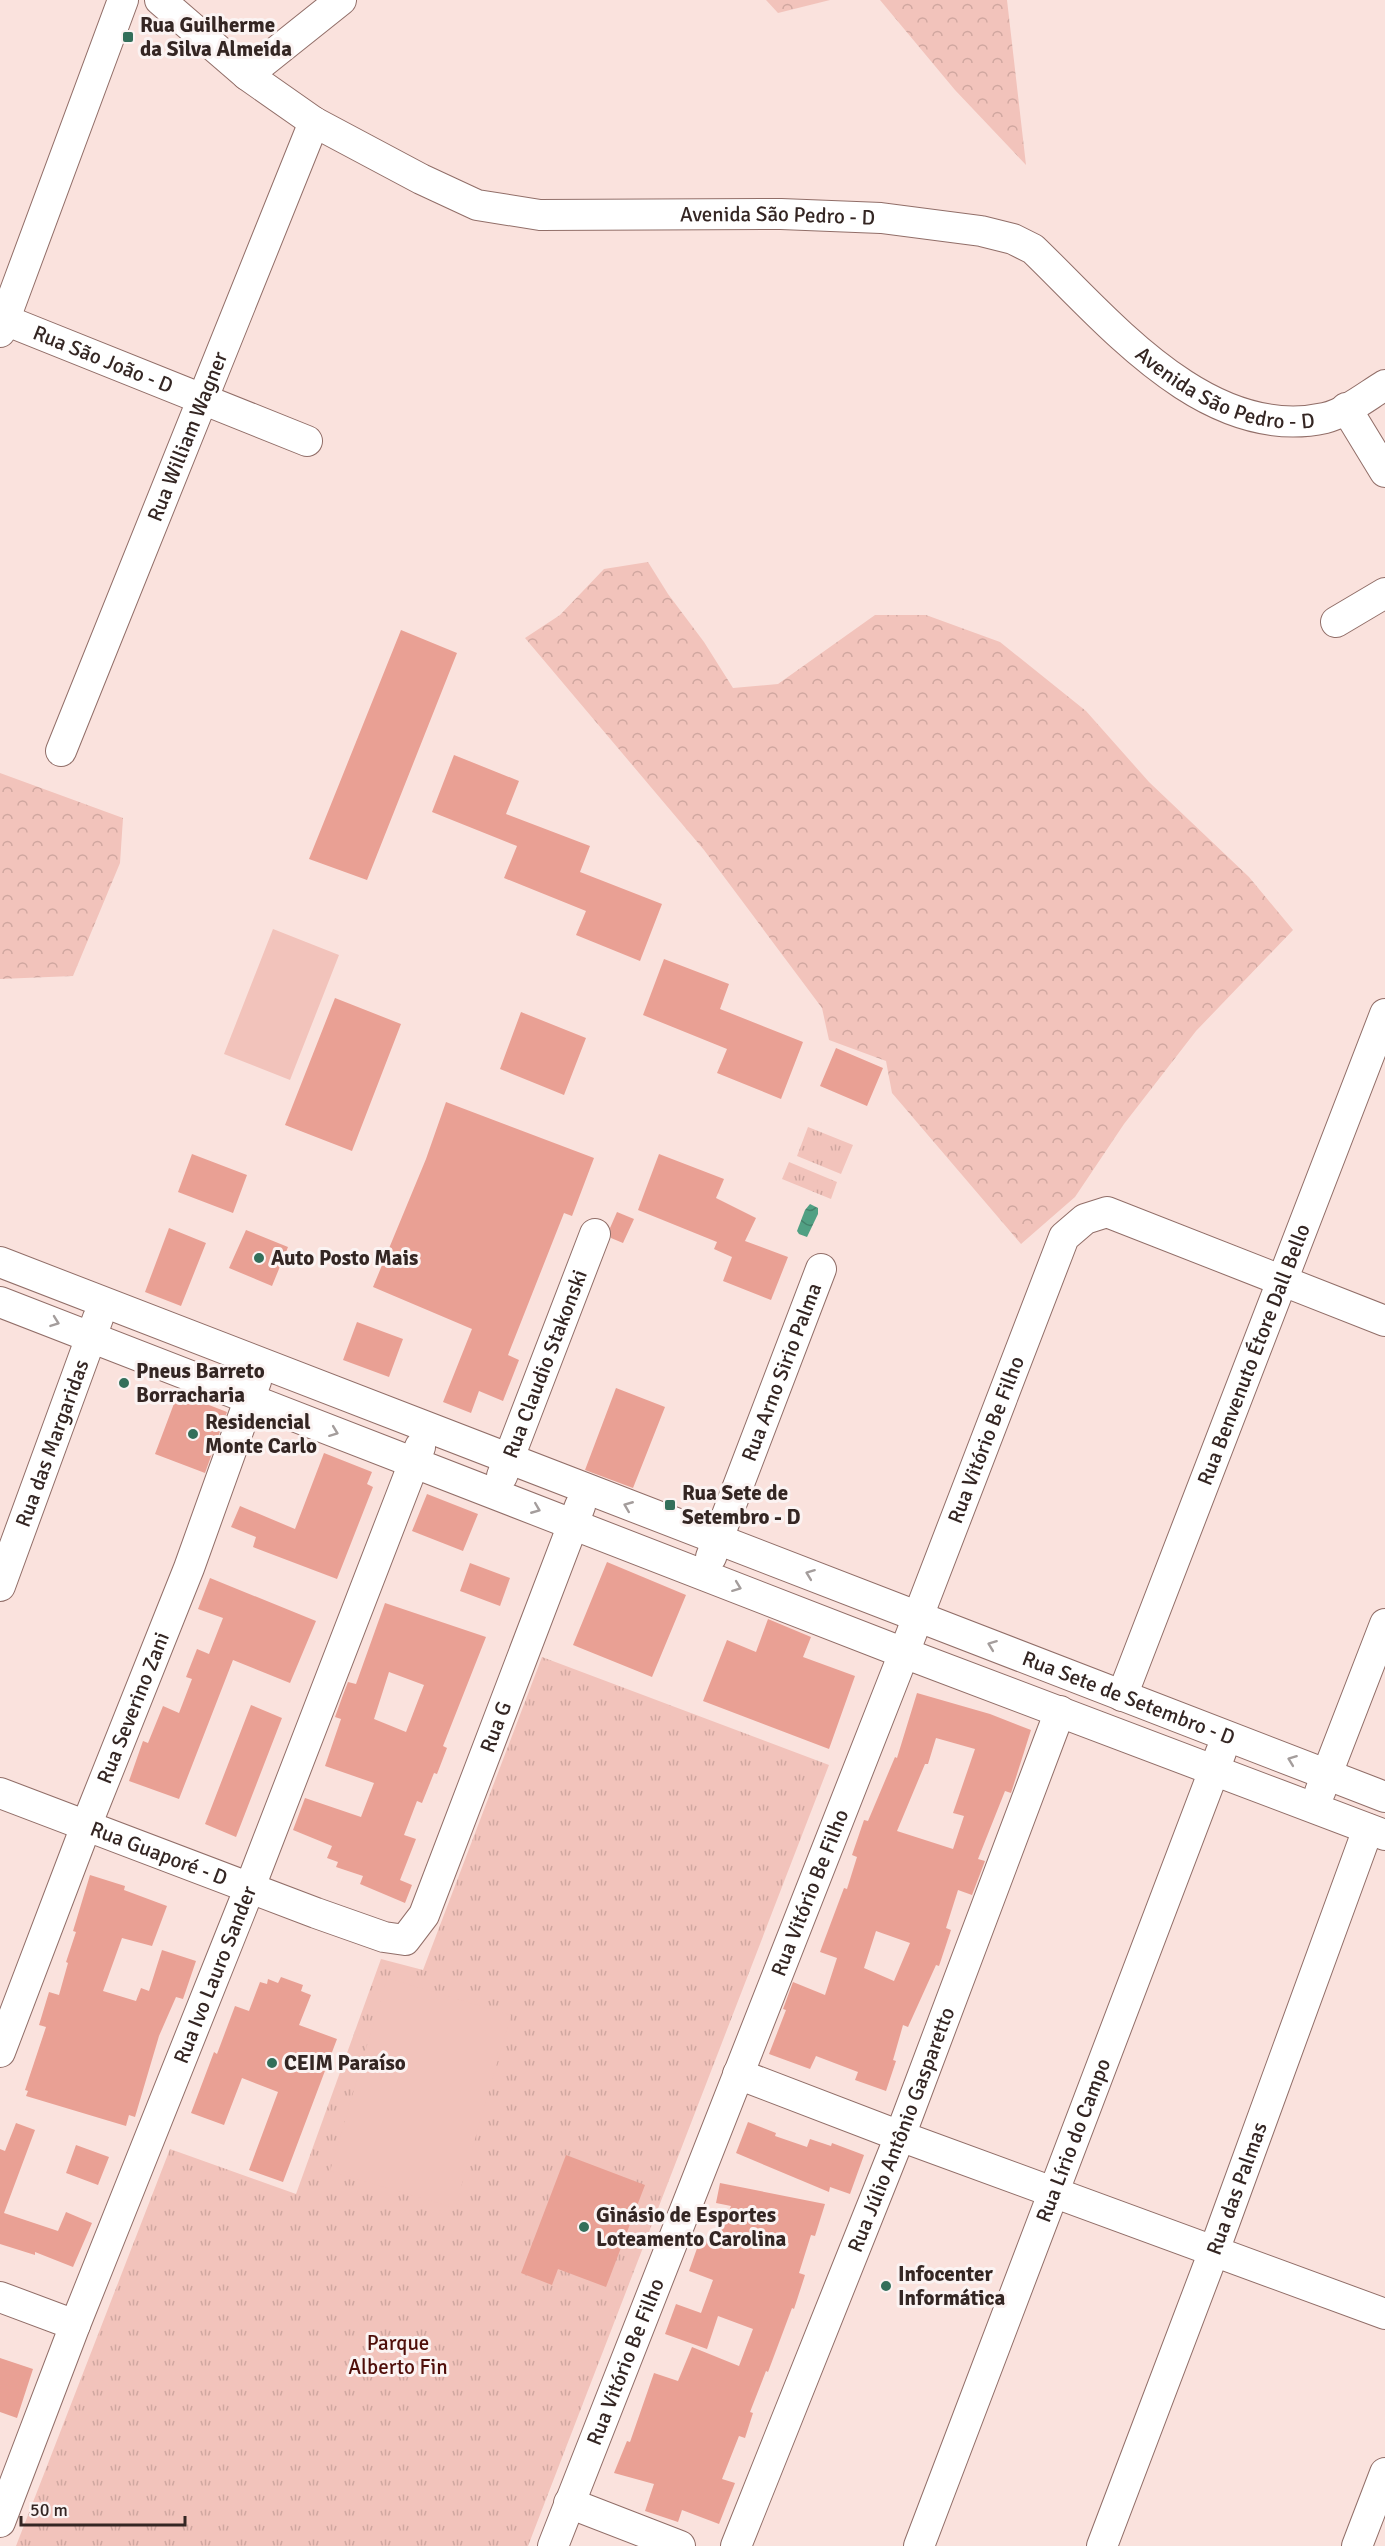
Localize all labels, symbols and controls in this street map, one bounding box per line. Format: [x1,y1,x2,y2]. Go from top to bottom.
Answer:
place label: Rua Guilherme da Silva Almeida [140,12,292,62]
marker: Rua Guilherme da Silva Almeida [121,30,135,44]
street label: Avenida São Pedro - D [680,201,876,231]
street label: Rua São João - D [29,320,177,399]
street label: Avenida São Pedro - D [1130,341,1316,435]
street label: Rua William Wagner [142,348,233,525]
street label: Rua Benvenuto Étore Dall Bello [1192,1220,1316,1489]
place label: Auto Posto Mais [271,1245,418,1271]
marker: Auto Posto Mais [252,1251,266,1265]
street label: Rua Claudio Stakonski [497,1266,593,1462]
street label: Rua Arno Sirio Palma [736,1279,827,1465]
one-way arrow [49,1315,60,1328]
street label: Rua Vitório Be Filho [942,1352,1030,1527]
street label: Rua das Margaridas [10,1356,95,1530]
place label: Pneus Barreto Borracharia [136,1358,265,1408]
marker: Pneus Barreto Borracharia [117,1376,131,1390]
place label: Residencial Monte Carlo [205,1409,317,1459]
one-way arrow [328,1425,339,1438]
marker: Residencial Monte Carlo [186,1427,200,1441]
place label: Rua Sete de Setembro - D [682,1480,801,1530]
marker: Rua Sete de Setembro - D [663,1498,677,1512]
one-way arrow [623,1500,633,1513]
one-way arrow [530,1502,541,1514]
one-way arrow [805,1569,816,1581]
one-way arrow [731,1580,742,1592]
street label: Rua Severino Zani [91,1628,175,1787]
one-way arrow [987,1640,998,1652]
street label: Rua Sete de Setembro - D [1019,1645,1239,1751]
street label: Rua G [474,1698,517,1756]
one-way arrow [1287,1754,1297,1767]
street label: Rua Vitório Be Filho [765,1805,854,1980]
street label: Rua Guaporé - D [87,1816,231,1891]
street label: Rua Ivo Lauro Sander [168,1882,262,2067]
street label: Rua Júlio Antônio Gasparetto [842,2003,960,2256]
place label: CEIM Paraíso [284,2050,406,2076]
street label: Rua Lírio do Campo [1030,2055,1116,2226]
marker: CEIM Paraíso [265,2056,279,2070]
street label: Rua das Palmas [1201,2119,1273,2259]
place label: Ginásio de Esportes Loteamento Carolina [596,2202,786,2252]
marker: Ginásio de Esportes Loteamento Carolina [577,2220,591,2234]
place label: Infocenter Informática [898,2261,1006,2311]
street label: Rua Vitório Be Filho [581,2275,670,2449]
marker: Infocenter Informática [879,2279,893,2293]
park label: Parque Alberto Fin [348,2330,448,2380]
scale bar [21,2489,184,2527]
text: 50 m [30,2499,68,2521]

